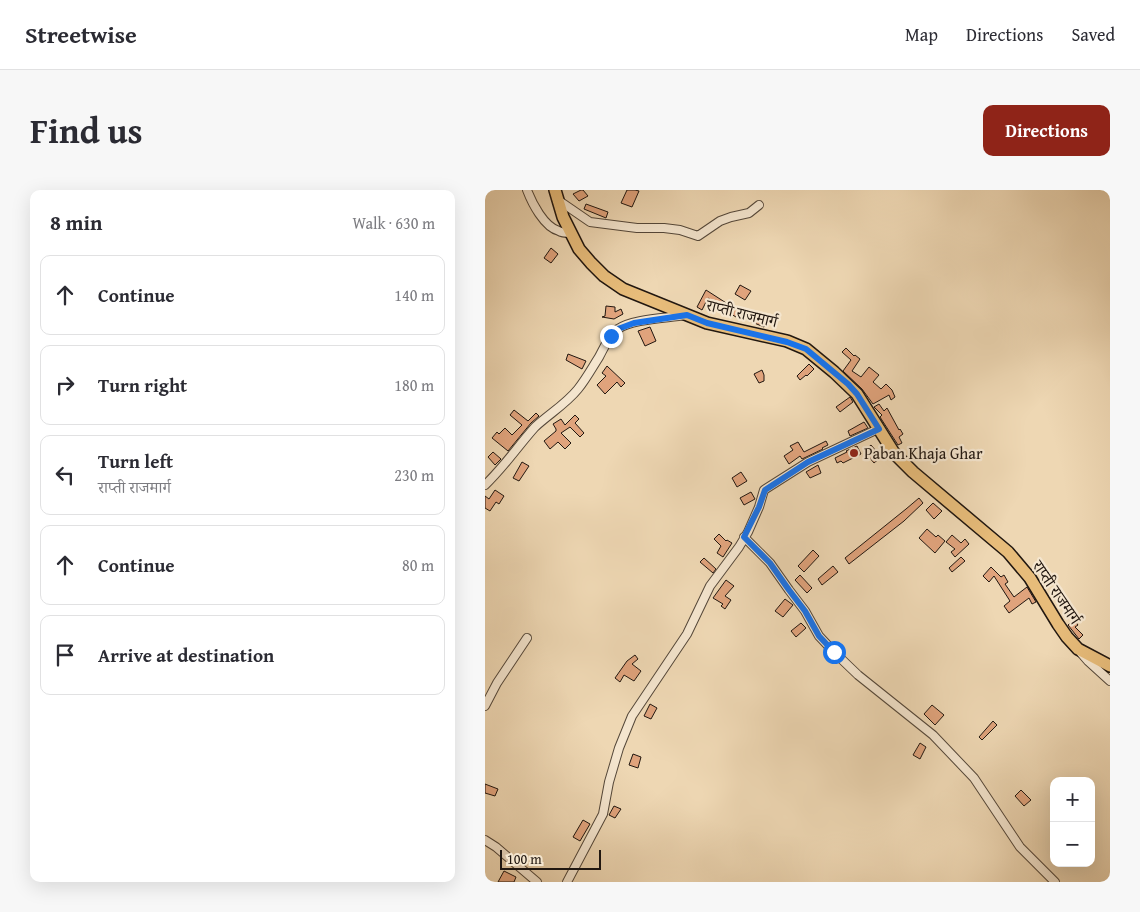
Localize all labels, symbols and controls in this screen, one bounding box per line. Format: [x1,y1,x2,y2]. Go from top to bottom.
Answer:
text: Streetwise [25,17,137,52]
text: Map [905,21,938,48]
text: Directions [966,21,1043,48]
text: Saved [1071,21,1115,48]
text: Find us [30,105,143,156]
button: Directions [983,105,1110,156]
text: 8 min [50,207,102,238]
text: Walk · 630 m [352,211,435,235]
icon: ahead [51,281,79,309]
text: Continue [98,281,175,309]
text: 140 m [394,283,434,307]
street label: राप्ती राजमार्ग [703,292,782,334]
route end [600,325,623,348]
icon: right [51,371,79,399]
text: Turn right [98,371,187,399]
text: 180 m [394,373,434,397]
place label: Paban Khaja Ghar [864,441,983,465]
text: Turn left [98,447,173,475]
marker: Paban Khaja Ghar [848,447,860,459]
icon: left [51,461,79,489]
text: 230 m [394,463,434,487]
text: राप्ती राजमार्ग [98,475,171,499]
icon: ahead [51,551,79,579]
text: Continue [98,551,175,579]
text: 80 m [402,553,434,577]
street label: राप्ती राजमार्ग [1026,554,1088,630]
icon: arrive [51,641,79,669]
text: Arrive at destination [98,641,274,669]
route start [823,641,846,664]
map controls [1050,777,1095,867]
button: + [1050,777,1095,822]
button: − [1050,822,1095,867]
scale bar [500,847,601,870]
text: 100 m [507,849,542,869]

